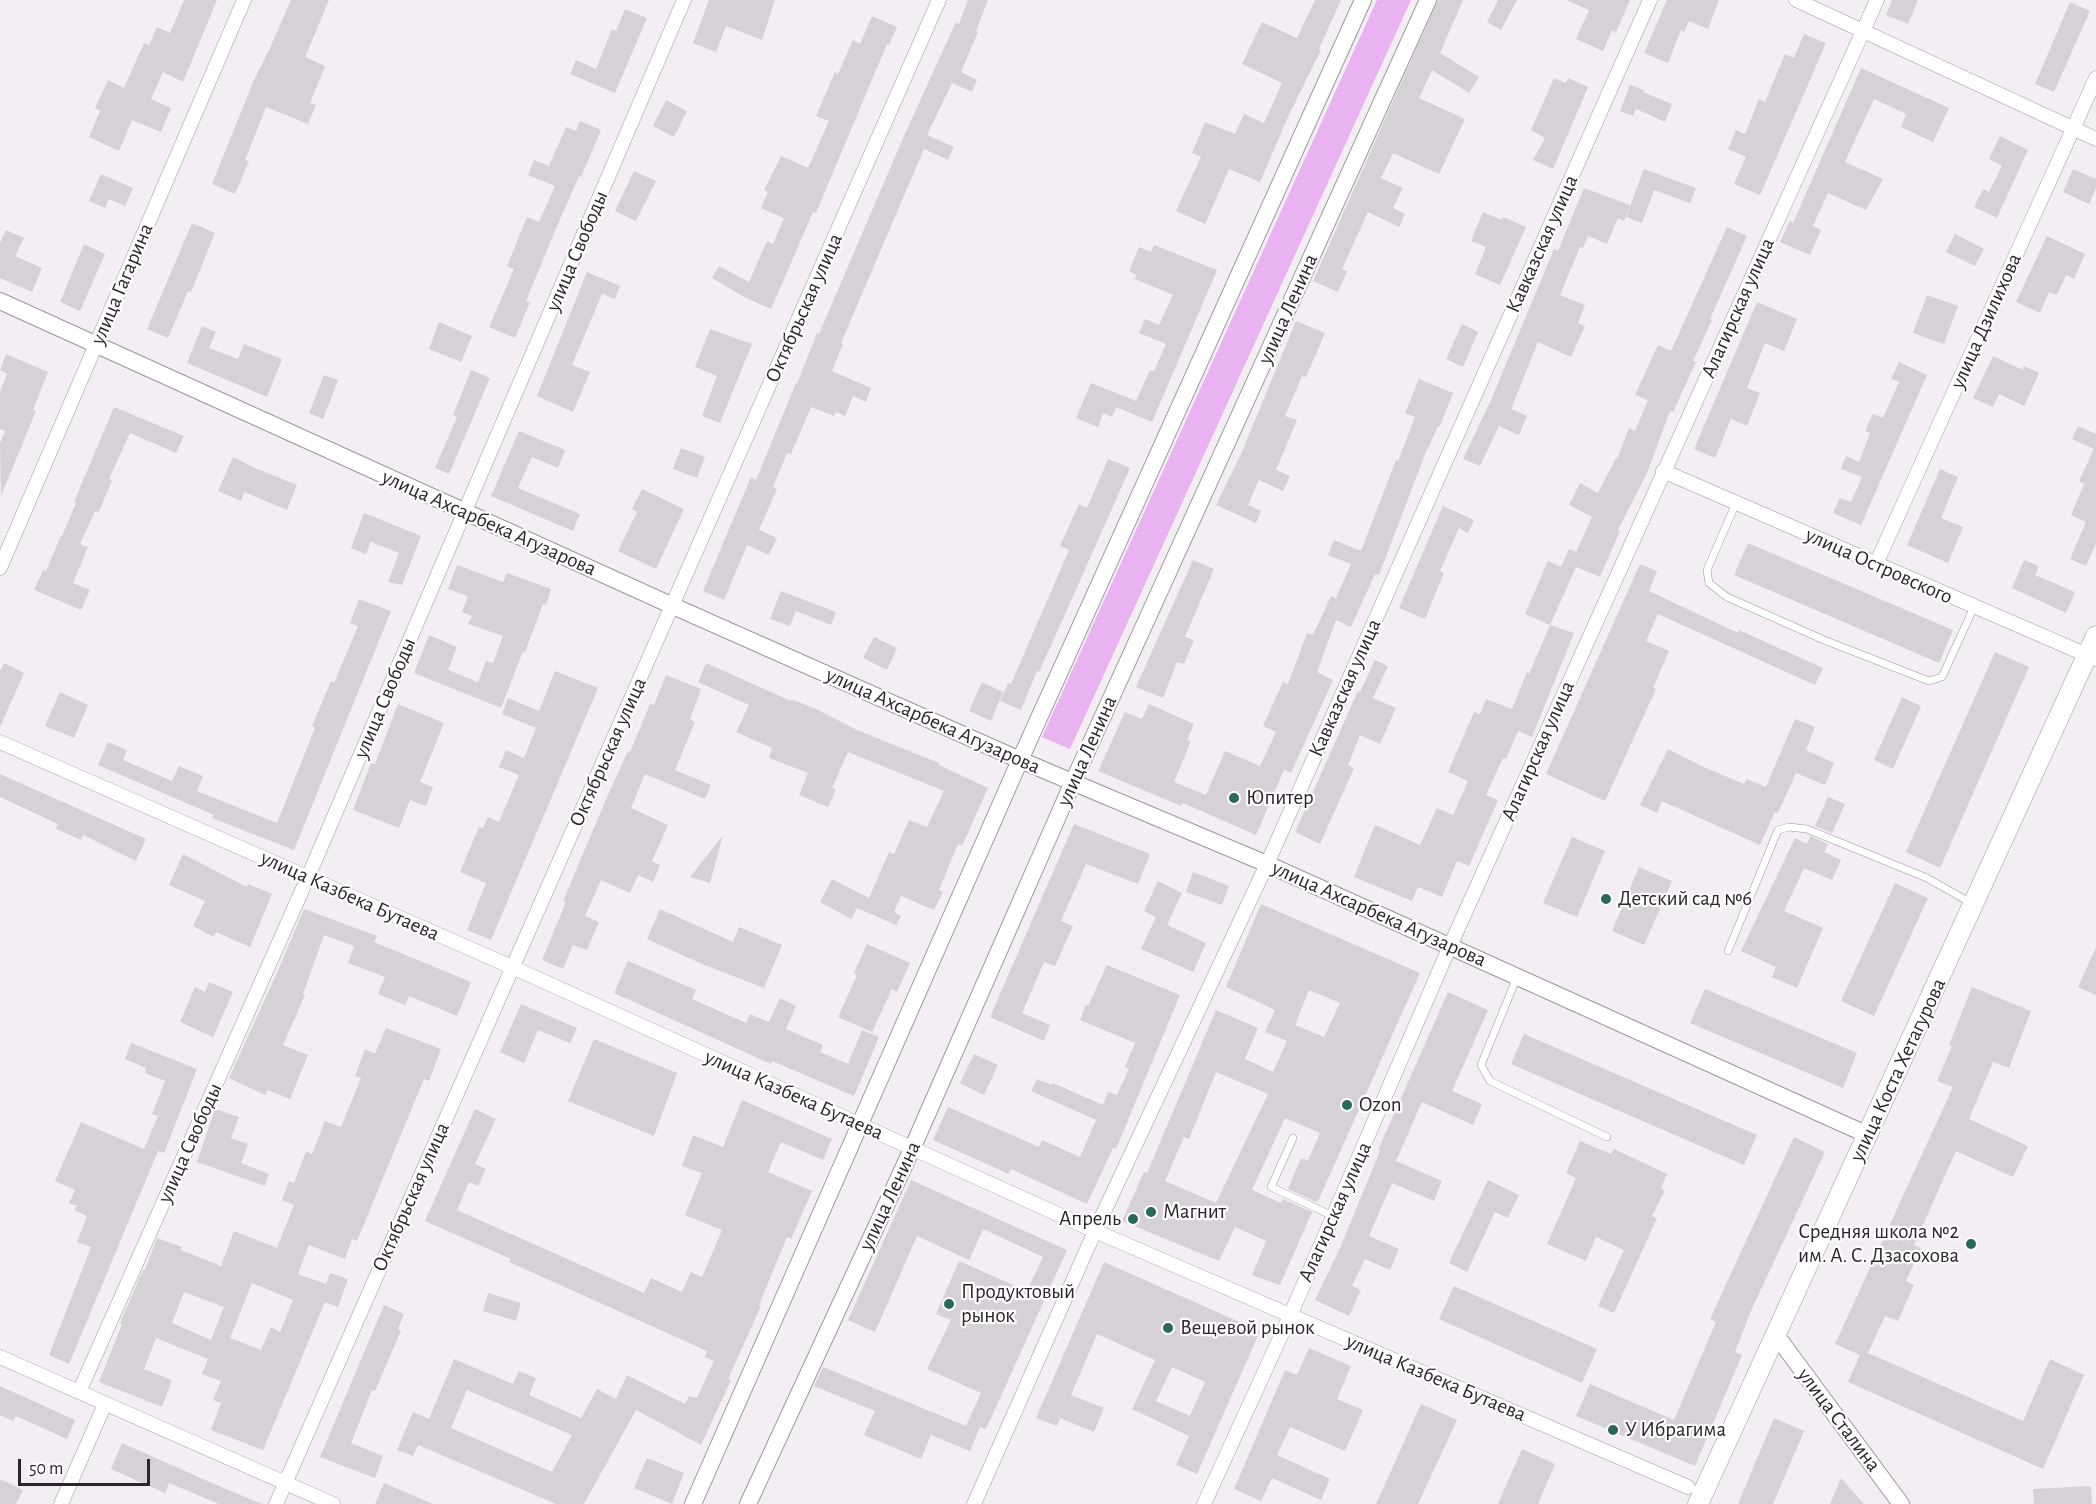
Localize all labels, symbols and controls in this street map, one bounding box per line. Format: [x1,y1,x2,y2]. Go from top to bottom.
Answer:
street label: Кавказская улица [1500,171,1584,317]
street label: улица Свободы [540,187,614,315]
street label: улица Гагарина [85,220,159,348]
street label: Октябрьская улица [760,229,848,387]
street label: Алагирская улица [1696,234,1780,382]
street label: улица Дзилихова [1945,249,2027,393]
street label: улица Ленина [1253,250,1323,368]
street label: улица Ахсарбека Агузарова [378,464,600,582]
street label: улица Островского [1801,522,1957,610]
street label: Кавказская улица [1303,615,1387,761]
street label: улица Свободы [348,634,422,762]
street label: улица Ахсарбека Агузарова [822,662,1044,780]
street label: Октябрьская улица [564,673,652,831]
street label: Алагирская улица [1496,677,1580,825]
street label: улица Ленина [1052,692,1122,810]
place label: Юпитер [1246,785,1314,811]
marker: Юпитер [1227,791,1241,805]
street label: улица Казбека Бутаева [257,845,443,947]
street label: улица Ахсарбека Агузарова [1268,855,1490,973]
place label: Детский сад №6 [1618,886,1752,912]
marker: Детский сад №6 [1599,892,1613,906]
street label: улица Коста Хетагурова [1844,974,1952,1166]
street label: улица Казбека Бутаева [701,1044,887,1146]
street label: улица Свободы [152,1079,228,1207]
place label: Ozon [1359,1092,1402,1118]
marker: Ozon [1340,1098,1354,1112]
street label: Октябрьская улица [367,1118,455,1276]
street label: улица Ленина [854,1137,926,1255]
street label: Алагирская улица [1293,1138,1377,1286]
place label: Магнит [1163,1199,1226,1225]
marker: Магнит [1144,1205,1158,1219]
place label: Апрель [1059,1206,1121,1232]
marker: Апрель [1126,1212,1140,1226]
place label: Средняя школа №2 им. А. С. Дзасохова [1798,1219,1959,1269]
marker: Средняя школа №2 им. А. С. Дзасохова [1964,1237,1978,1251]
place label: Продуктовый рынок [961,1279,1075,1329]
marker: Продуктовый рынок [942,1297,956,1311]
place label: Вещевой рынок [1180,1315,1315,1341]
marker: Вещевой рынок [1161,1321,1175,1335]
street label: улица Казбека Бутаева [1342,1329,1530,1427]
street label: улица Сталина [1792,1363,1886,1477]
place label: У Ибрагима [1625,1417,1726,1443]
marker: У Ибрагима [1606,1423,1620,1437]
scale bar [21,1447,153,1485]
text: 50 m [29,1460,63,1478]

